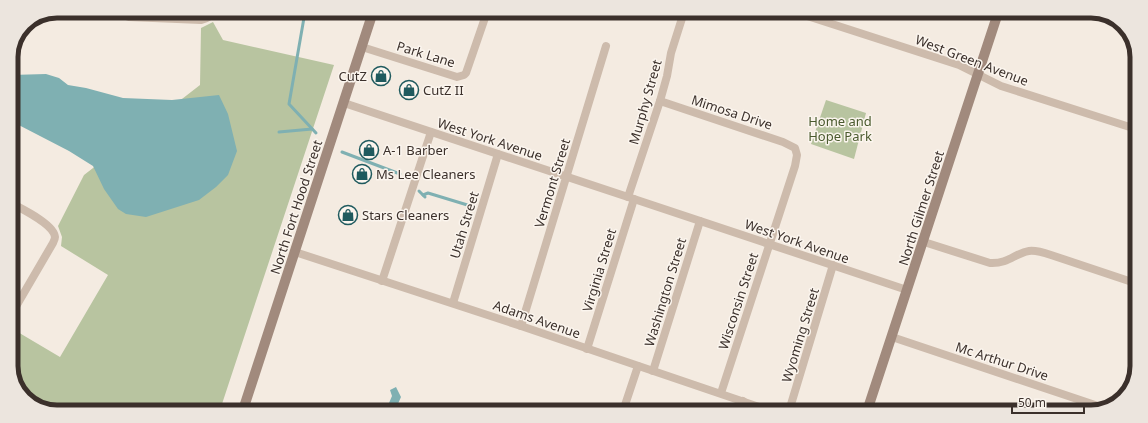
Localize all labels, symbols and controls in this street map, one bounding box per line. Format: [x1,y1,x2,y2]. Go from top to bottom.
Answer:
street label: West Green Avenue [913,30,1031,90]
street label: Park Lane [395,37,457,71]
street label: Murphy Street [624,57,666,147]
shop icon: CutZ [370,65,392,87]
place label: CutZ [339,67,367,85]
shop icon: CutZ II [398,79,420,101]
place label: CutZ II [423,81,464,99]
street label: Mimosa Drive [689,90,775,134]
park label: Home and Hope Park [808,112,872,145]
street label: West York Avenue [435,114,545,164]
street label: Vermont Street [530,136,574,230]
street label: North Fort Hood Street [266,137,326,277]
shop icon: A-1 Barber [358,139,380,161]
place label: A-1 Barber [383,141,449,159]
street label: North Gilmer Street [894,148,948,268]
shop icon: Ms Lee Cleaners [351,163,373,185]
place label: Ms Lee Cleaners [376,165,475,183]
street label: Utah Street [445,189,483,261]
shop icon: Stars Cleaners [337,204,359,226]
place label: Stars Cleaners [362,206,449,224]
street label: West York Avenue [742,215,852,267]
street label: Virginia Street [578,226,620,314]
street label: Washington Street [640,235,690,349]
street label: Wisconsin Street [714,250,762,352]
street label: Wyoming Street [777,285,823,384]
street label: Adams Avenue [491,296,583,342]
street label: Mc Arthur Drive [953,337,1051,385]
scale bar [1012,389,1084,415]
text: 50 m [1018,394,1046,411]

